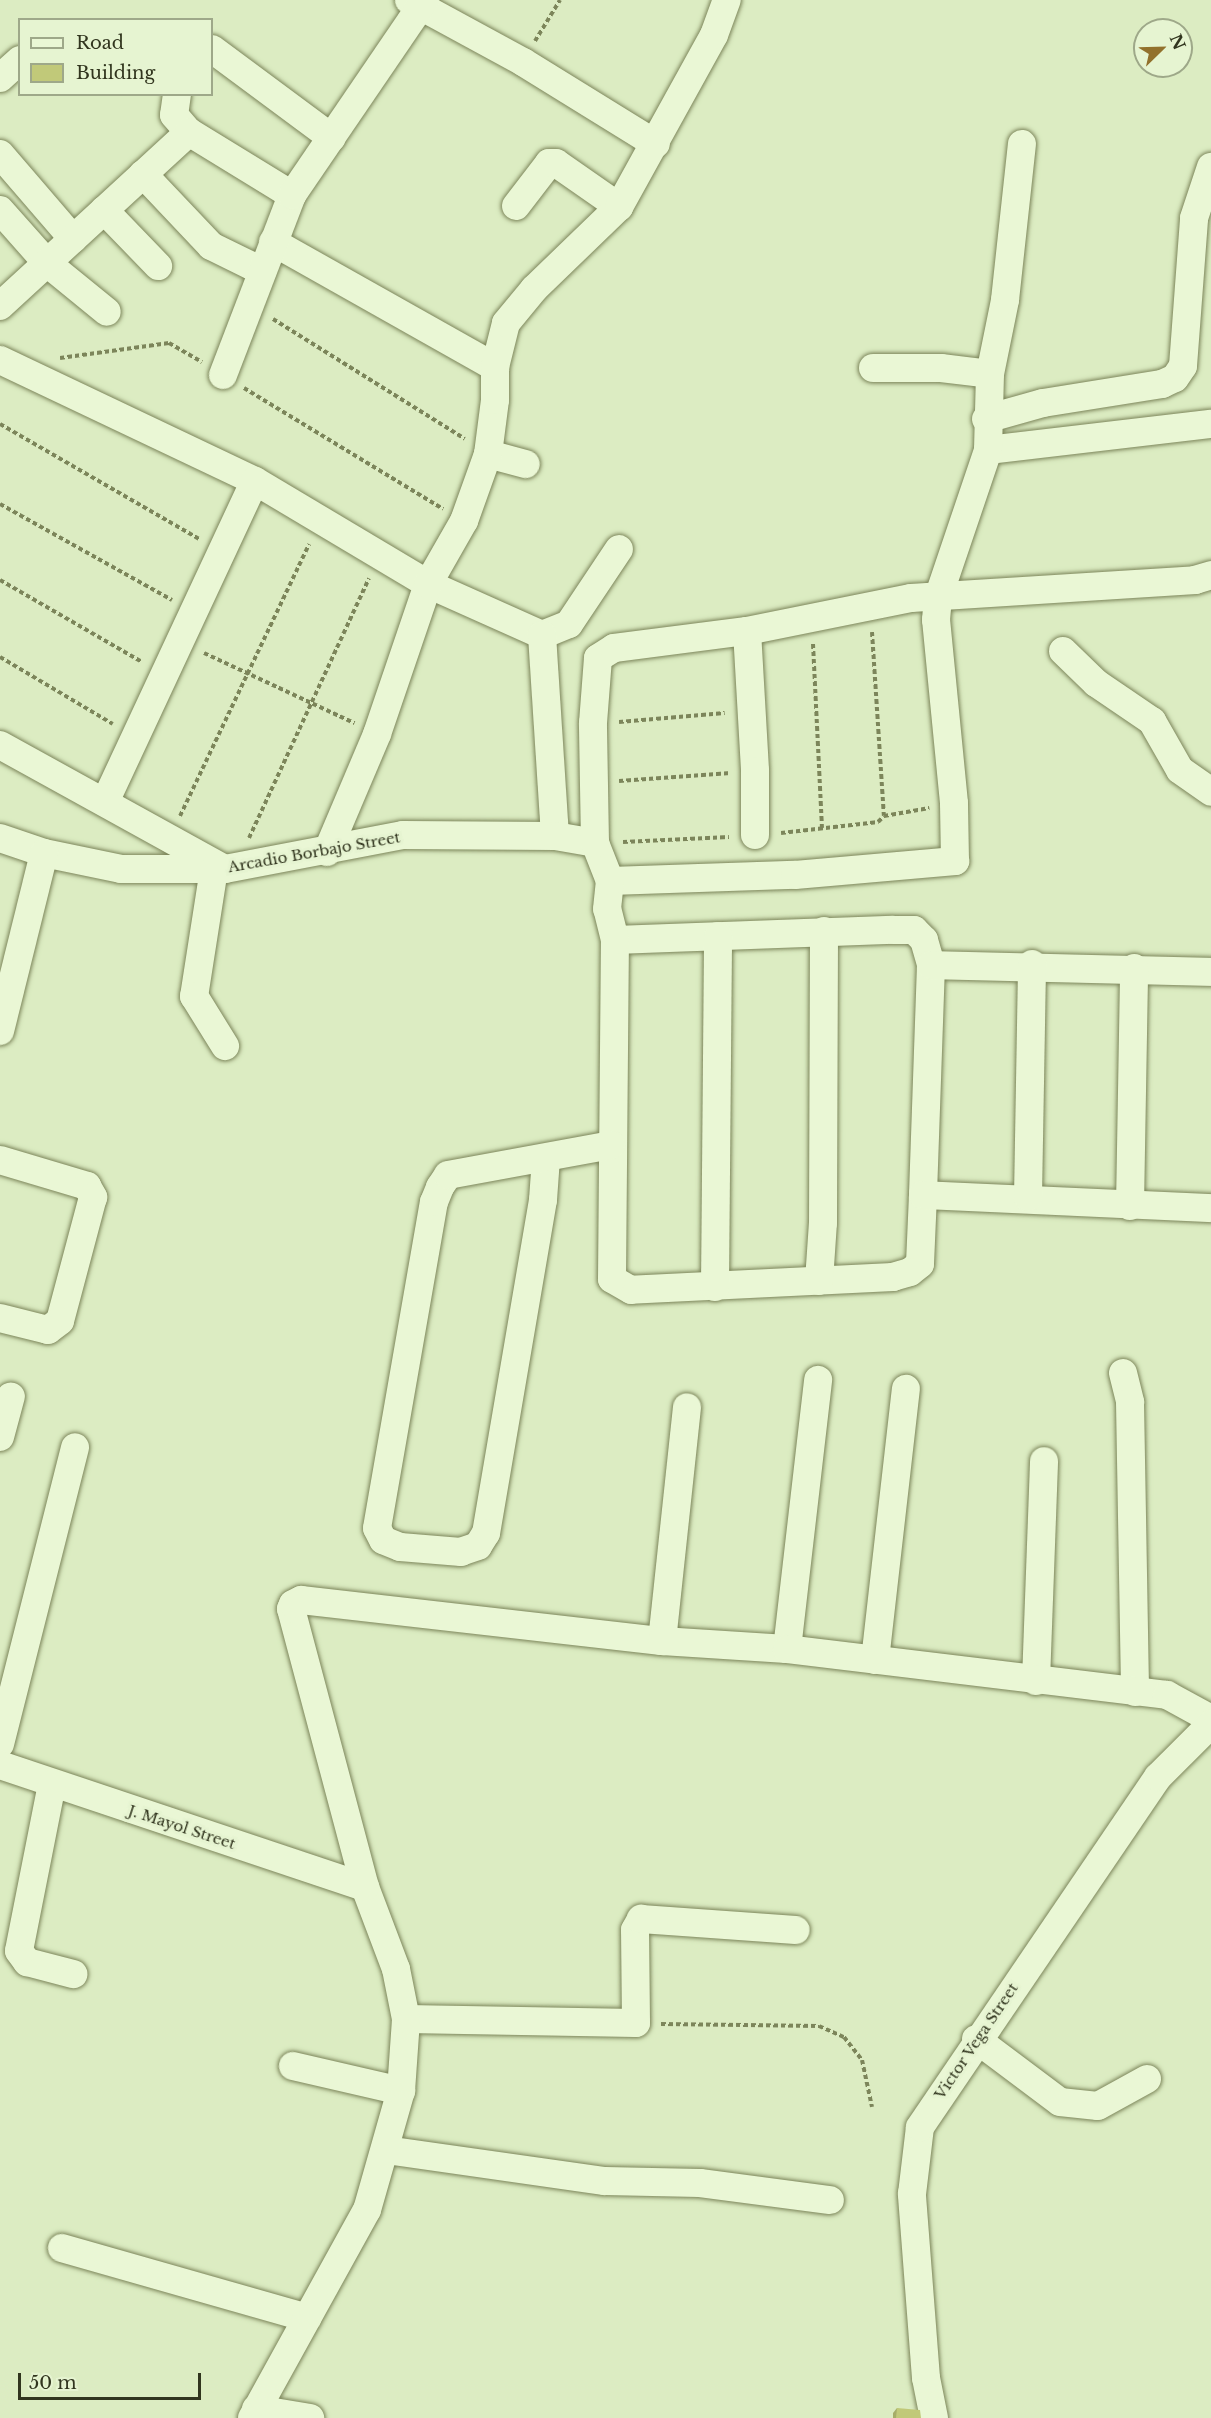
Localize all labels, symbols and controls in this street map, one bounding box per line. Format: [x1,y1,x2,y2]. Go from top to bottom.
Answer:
legend [18,18,213,96]
north arrow [1133,18,1193,78]
text: N [1166,31,1190,53]
text: Road [76,32,124,54]
text: Building [76,62,155,84]
street label: Arcadio Borbajo Street [226,828,402,876]
street label: J. Mayol Street [126,1801,238,1853]
street label: Victor Vega Street [930,1979,1022,2103]
scale bar [21,2361,204,2399]
text: 50 m [29,2372,77,2394]

